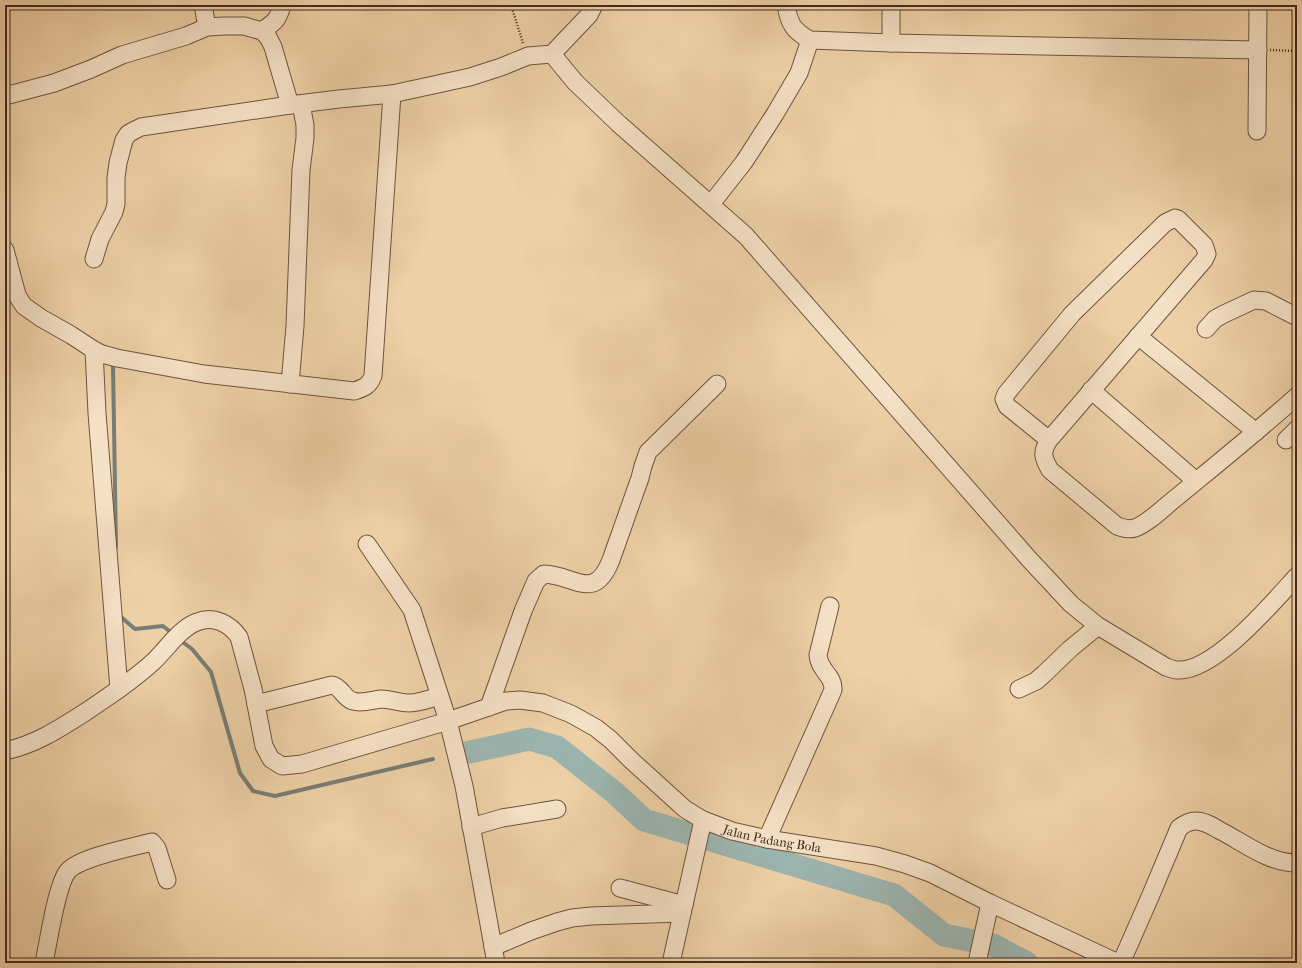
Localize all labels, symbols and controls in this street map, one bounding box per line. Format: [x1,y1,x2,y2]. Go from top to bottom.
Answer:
street label: Jalan Padang Bola [720,821,823,855]

